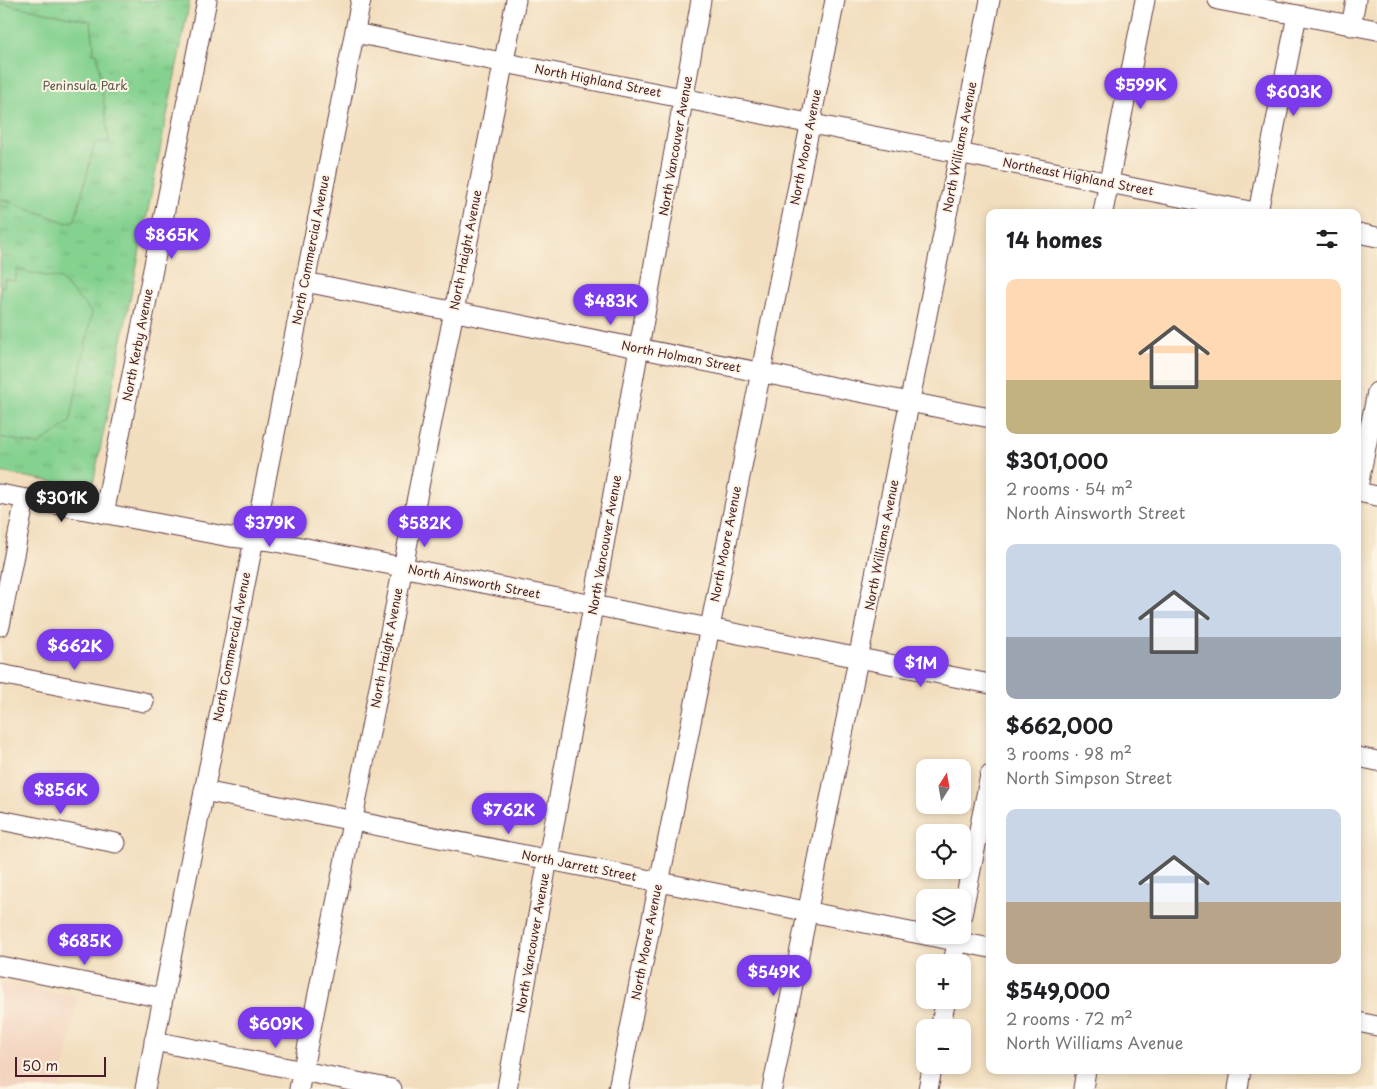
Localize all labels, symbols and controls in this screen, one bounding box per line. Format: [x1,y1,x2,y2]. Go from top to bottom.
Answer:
street label: North Highland Street [533,59,663,101]
pin: $599K [1106,68,1176,110]
text: $599K [1115,72,1167,96]
street label: North Vancouver Avenue [654,74,696,217]
pin: $603K [1259,74,1329,117]
park label: Peninsula Park [42,76,128,94]
street label: North Williams Avenue [937,79,981,214]
text: $603K [1266,79,1322,103]
street label: North Moore Avenue [785,87,825,206]
street label: Northeast Highland Street [1001,153,1155,200]
street label: North Commercial Avenue [287,173,333,326]
street label: North Haight Avenue [445,188,486,311]
pin: $865K [137,218,207,260]
text: $865K [145,222,199,246]
text: 14 homes [1006,223,1102,255]
icon: filters [1313,225,1341,253]
pin: $483K [576,284,646,326]
street label: North Kerby Avenue [117,286,157,403]
text: $483K [584,288,638,312]
icon: home [1129,312,1219,402]
street label: North Holman Street [620,336,743,376]
text: $301,000 [1006,444,1108,476]
street label: North Vancouver Avenue [583,473,625,616]
text: 2 rooms · 54 m² [1006,476,1133,500]
street label: North Williams Avenue [859,477,903,612]
pin: $301K [27,480,97,523]
street label: North Moore Avenue [705,484,745,603]
text: $301K [36,485,88,509]
text: North Ainsworth Street [1006,500,1185,524]
pin: $379K [235,506,305,548]
pin: $582K [390,506,460,548]
text: $379K [245,510,295,534]
text: $582K [399,510,451,534]
street label: North Ainsworth Street [406,559,542,603]
street label: North Commercial Avenue [208,570,254,723]
icon: home [1129,577,1219,667]
street label: North Haight Avenue [366,586,407,709]
pin: $662K [40,628,110,671]
text: $662K [48,633,102,657]
pin: $1M [897,646,945,688]
text: $1M [905,650,937,674]
text: $662,000 [1006,709,1113,741]
text: 3 rooms · 98 m² [1006,741,1132,765]
north arrow [916,759,971,814]
map controls [916,759,971,1074]
text: North Simpson Street [1006,765,1172,789]
pin: $856K [26,772,96,815]
text: $856K [34,777,88,801]
pin: $762K [474,792,544,835]
text: $762K [483,797,535,821]
button: locate [916,824,971,879]
icon: home [1129,842,1219,932]
street label: North Jarrett Street [520,845,638,885]
street label: North Vancouver Avenue [511,871,553,1014]
street label: North Moore Avenue [626,882,666,1001]
button: layers [916,889,971,944]
pin: $685K [50,924,120,966]
text: $685K [59,928,111,952]
pin: $549K [739,954,809,997]
button: + [916,954,971,1009]
text: $549K [748,959,800,983]
text: $549,000 [1006,974,1110,1006]
pin: $609K [241,1006,311,1049]
text: 2 rooms · 72 m² [1006,1006,1133,1030]
text: $609K [249,1011,303,1035]
button: − [916,1019,971,1074]
text: North Williams Avenue [1006,1030,1183,1054]
scale bar [15,1054,106,1077]
text: 50 m [22,1055,58,1076]

